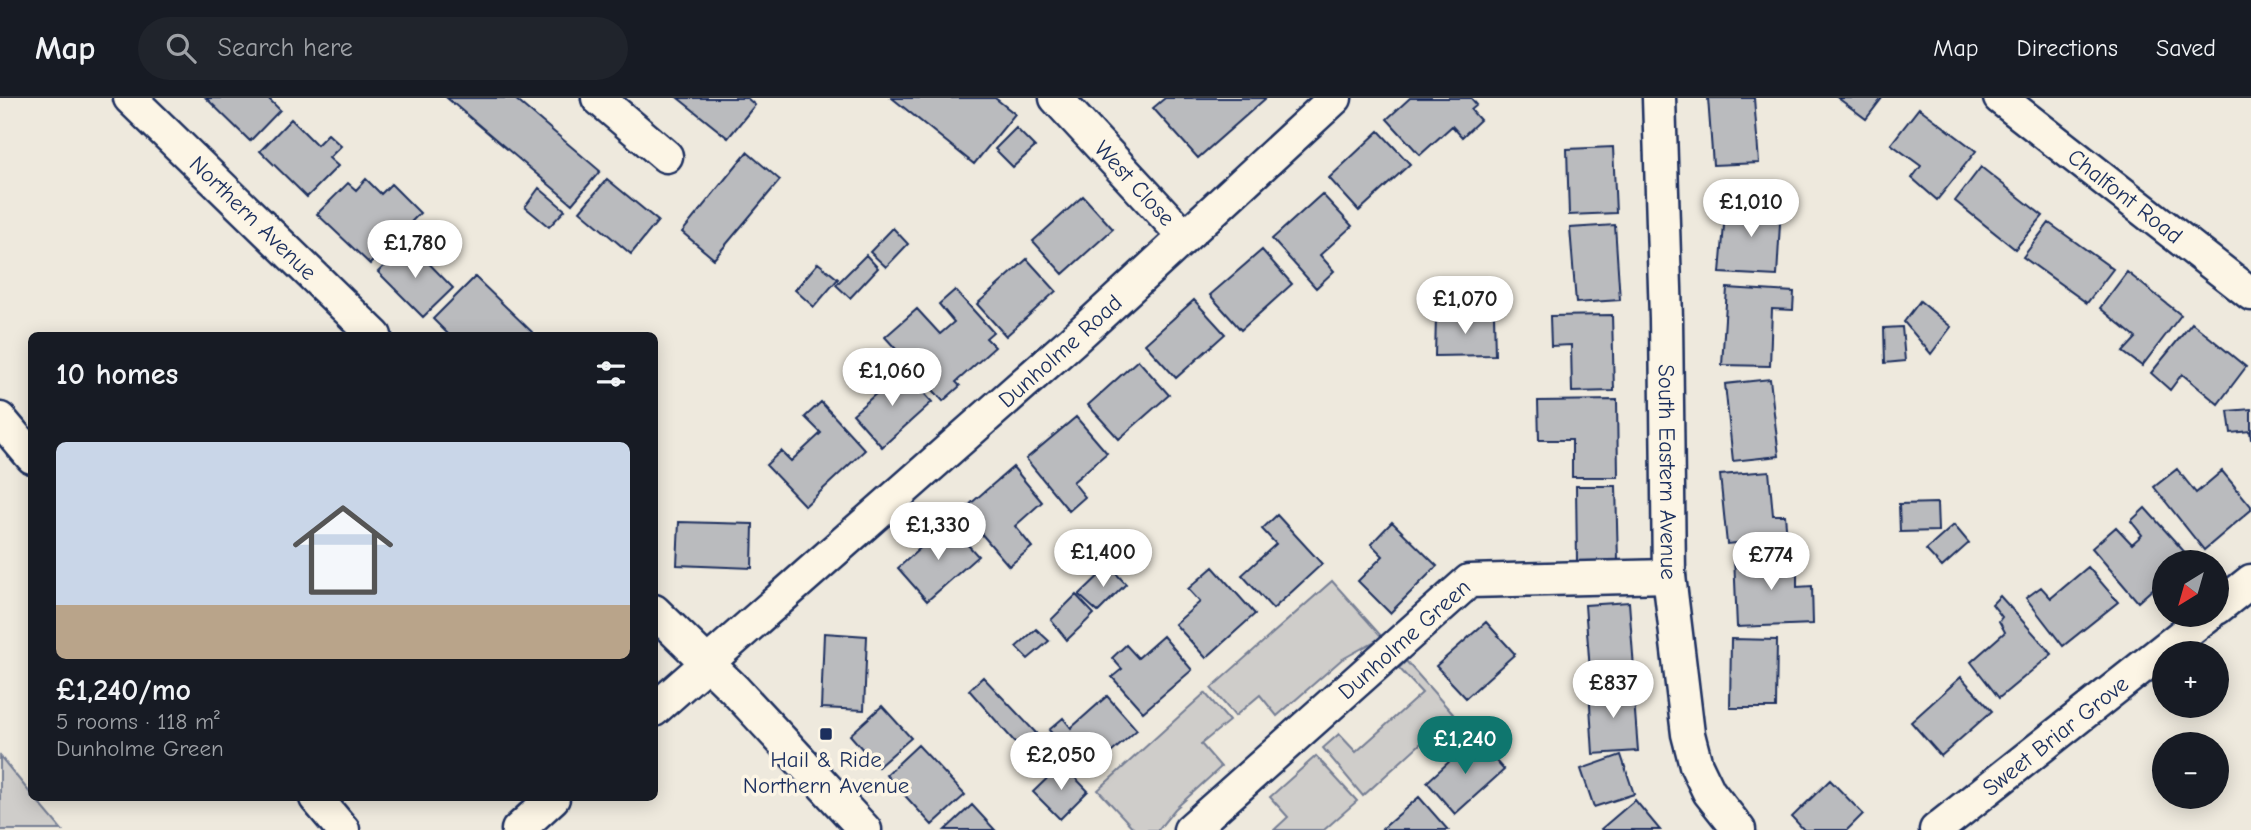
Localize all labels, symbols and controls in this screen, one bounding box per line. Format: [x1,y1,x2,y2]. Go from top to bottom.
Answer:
search box [138,17,628,80]
text: Map [35,29,96,67]
icon: search [162,29,200,67]
text: Search here [218,33,353,63]
text: Map [1933,34,1979,62]
text: Directions [2017,34,2118,62]
text: Saved [2156,34,2216,62]
street label: West Close [1089,135,1181,231]
street label: Chalfont Road [2063,143,2188,249]
street label: Northern Avenue [184,150,323,286]
pin: £1,010 [1694,180,1808,239]
text: £1,010 [1719,188,1783,215]
pin: £1,780 [358,220,472,280]
text: £1,780 [383,229,447,256]
pin: £1,070 [1408,276,1522,336]
text: £1,070 [1432,285,1498,312]
street label: Dunholme Road [993,289,1127,413]
pin: £1,060 [835,348,949,408]
icon: filters [592,355,630,393]
text: 10 homes [56,357,178,392]
text: £1,060 [859,357,925,384]
street label: South Eastern Avenue [1653,364,1683,580]
icon: home [280,487,406,613]
pin: £1,330 [881,503,995,562]
text: £1,330 [906,511,970,538]
pin: £1,400 [1046,530,1160,589]
pin: £774 [1730,532,1812,592]
text: £1,400 [1070,538,1136,565]
text: £774 [1749,541,1793,568]
north arrow [2152,550,2230,626]
map controls [2152,550,2229,809]
street label: Dunholme Green [1333,573,1476,705]
button: + [2152,641,2229,718]
pin: £837 [1572,660,1654,720]
text: £837 [1589,669,1637,696]
street label: Sweet Briar Grove [1977,670,2134,802]
text: £1,240/mo [56,673,191,708]
text: 5 rooms · 118 m² [56,708,220,735]
pin: £1,240 [1408,716,1522,776]
text: £1,240 [1433,725,1497,752]
marker: Hail & Ride Northern Avenue [818,726,834,742]
pin: £2,050 [1004,732,1118,792]
button: − [2152,732,2229,809]
text: Dunholme Green [56,735,224,762]
text: £2,050 [1026,741,1096,768]
place label: Hail & Ride Northern Avenue [743,746,909,799]

